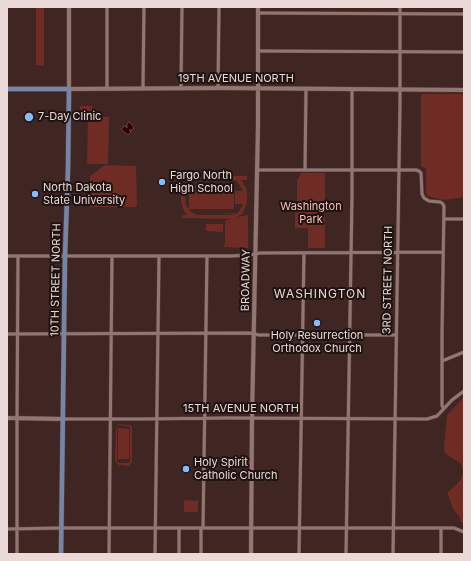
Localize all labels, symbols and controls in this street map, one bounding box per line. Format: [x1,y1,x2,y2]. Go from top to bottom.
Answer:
street label: 19TH AVENUE NORTH [178,72,294,86]
place label: 7-Day Clinic [38,110,101,124]
marker: 7-Day Clinic [23,111,35,123]
place label: Fargo North High School [170,169,233,195]
marker: Fargo North High School [157,177,167,187]
place label: North Dakota State University [43,181,125,207]
marker: North Dakota State University [30,189,40,199]
park label: Washington Park [280,200,342,226]
street label: 10TH STREET NORTH [48,223,64,337]
street label: 3RD STREET NORTH [380,226,396,334]
street label: BROADWAY [239,249,253,311]
district label: WASHINGTON [274,287,366,301]
marker: Holy Resurrection Orthodox Church [312,318,322,328]
place label: Holy Resurrection Orthodox Church [271,329,363,355]
street label: 15TH AVENUE NORTH [183,402,299,416]
place label: Holy Spirit Catholic Church [194,456,277,482]
marker: Holy Spirit Catholic Church [181,464,191,474]

